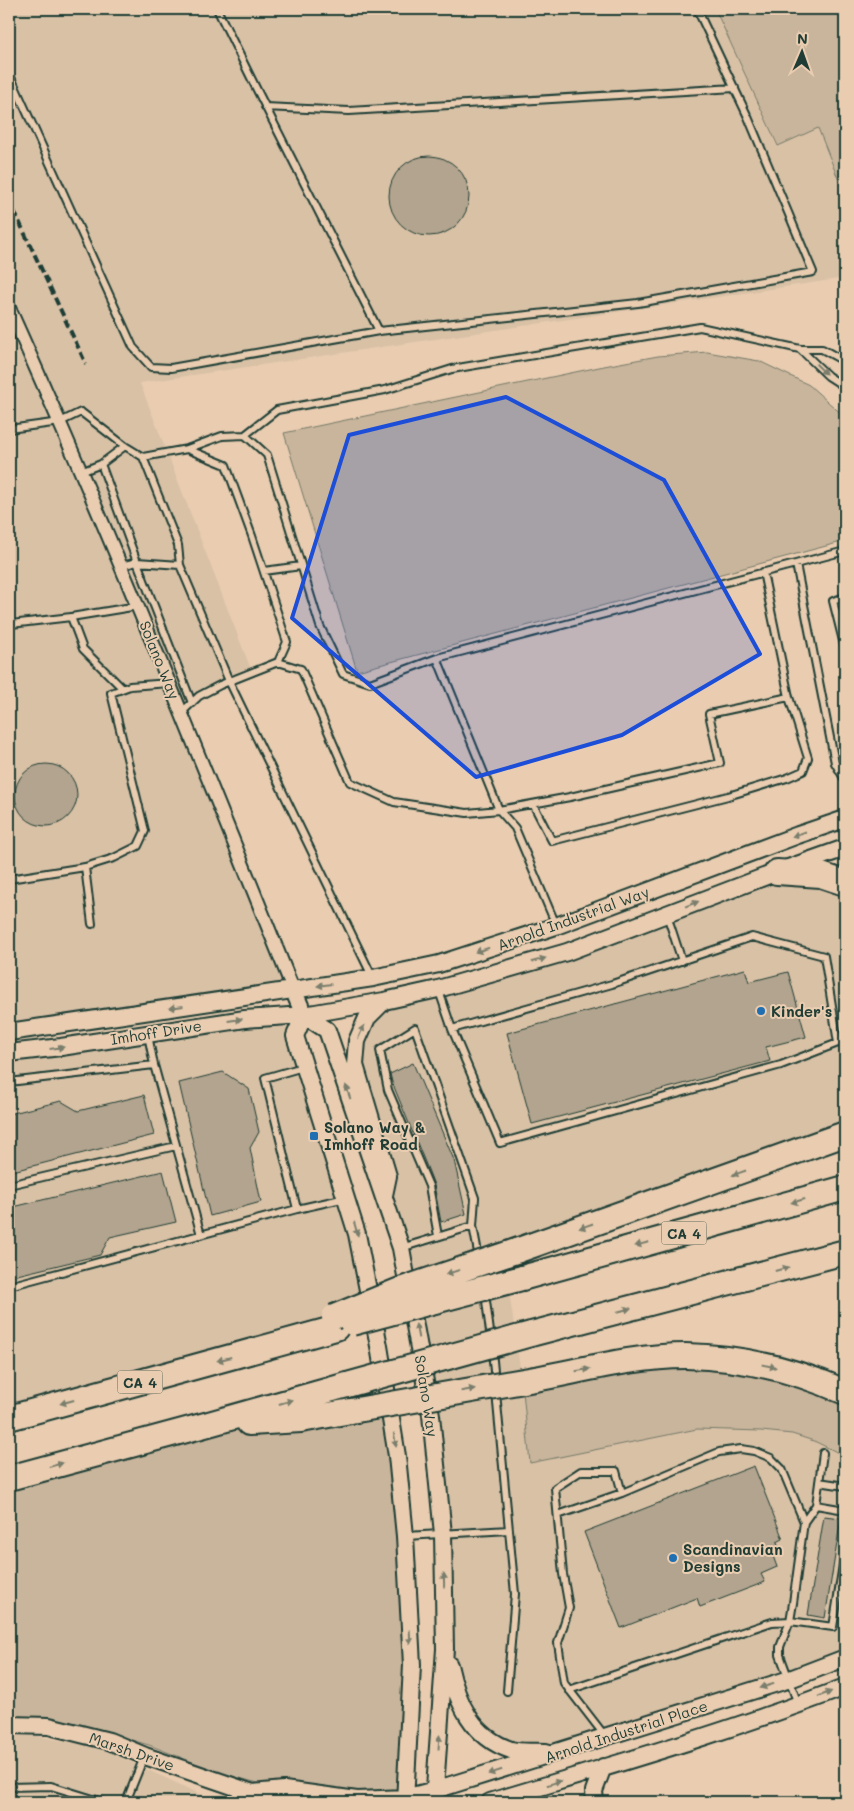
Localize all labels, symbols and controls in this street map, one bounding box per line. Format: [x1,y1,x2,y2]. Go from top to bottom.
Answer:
north arrow [776,28,826,78]
text: N [797,29,808,48]
one-way arrow [815,363,827,375]
street label: Solano Way [135,618,185,702]
one-way arrow [791,831,806,839]
street label: Arnold Industrial Way [494,881,652,955]
one-way arrow [684,900,699,907]
one-way arrow [474,946,489,954]
one-way arrow [532,955,547,963]
one-way arrow [315,981,331,989]
place label: Kinder's [771,1001,832,1021]
one-way arrow [167,1003,183,1011]
marker: Kinder's [755,1005,767,1017]
street label: Imhoff Drive [109,1015,203,1049]
one-way arrow [227,1016,243,1024]
one-way arrow [357,1025,365,1039]
one-way arrow [49,1043,65,1051]
one-way arrow [344,1084,351,1099]
place label: Solano Way & Imhoff Road [324,1117,426,1154]
marker: Solano Way & Imhoff Road [308,1130,320,1142]
one-way arrow [731,1169,746,1177]
one-way arrow [791,1197,806,1205]
one-way arrow [352,1221,360,1236]
road number: CA 4 [662,1222,706,1244]
one-way arrow [578,1223,593,1231]
one-way arrow [634,1241,649,1249]
one-way arrow [774,1265,789,1273]
one-way arrow [446,1269,461,1276]
one-way arrow [617,1305,632,1313]
one-way arrow [412,1323,420,1339]
street label: Solano Way [411,1354,443,1439]
one-way arrow [216,1356,231,1364]
one-way arrow [762,1363,778,1371]
one-way arrow [575,1365,591,1373]
road number: CA 4 [118,1370,162,1394]
one-way arrow [461,1386,477,1394]
one-way arrow [278,1398,293,1406]
one-way arrow [60,1399,75,1407]
one-way arrow [391,1432,399,1448]
one-way arrow [48,1461,63,1469]
place label: Scandinavian Designs [683,1539,783,1576]
marker: Scandinavian Designs [667,1552,679,1564]
one-way arrow [440,1571,448,1587]
one-way arrow [406,1629,414,1645]
one-way arrow [759,1683,774,1690]
one-way arrow [818,1690,832,1698]
street label: Arnold Industrial Place [542,1695,710,1767]
street label: Marsh Drive [87,1727,177,1775]
one-way arrow [435,1734,443,1750]
one-way arrow [487,1768,502,1776]
one-way arrow [546,1779,561,1786]

